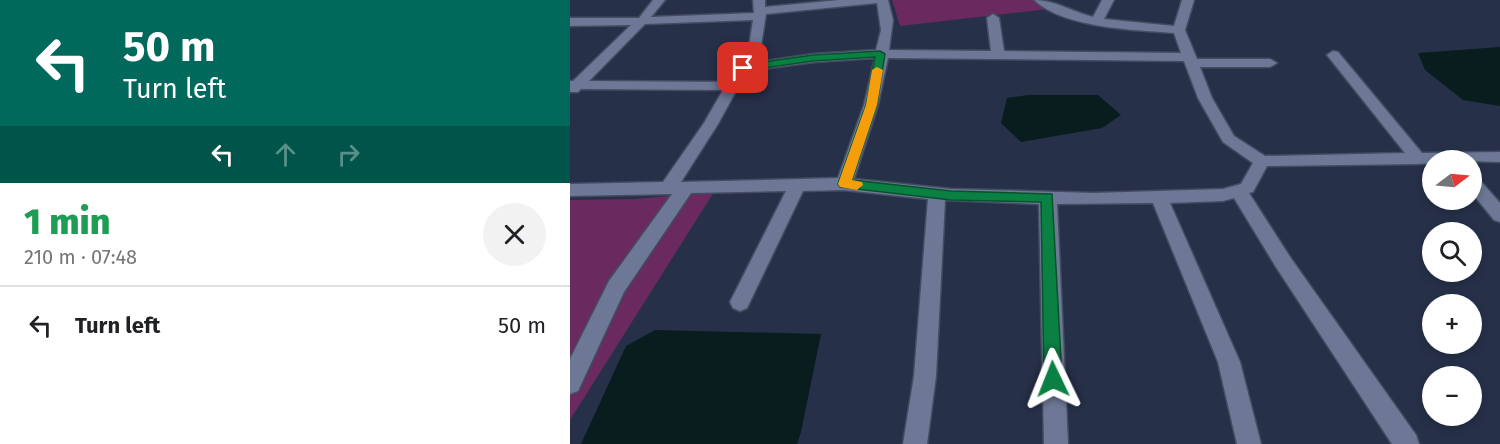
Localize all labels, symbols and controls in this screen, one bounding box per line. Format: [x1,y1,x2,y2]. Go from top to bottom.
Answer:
text: 50 m [123,22,216,72]
icon: left [24,24,102,102]
pin [717,42,768,93]
icon: arrive [726,51,759,84]
text: Turn left [123,73,226,105]
icon: left [206,138,239,171]
icon: ahead [269,138,302,171]
icon: right [332,138,365,171]
north arrow [1422,150,1482,210]
map controls [1422,150,1482,426]
text: 1 min [24,200,110,244]
button: close [483,203,546,266]
button: search [1422,222,1482,282]
text: 210 m · 07:48 [24,245,137,269]
button: + [1422,294,1482,354]
icon: left [24,309,57,342]
text: Turn left [75,312,160,339]
text: 50 m [498,312,546,339]
position arrow [1021,347,1085,411]
button: − [1422,366,1482,426]

